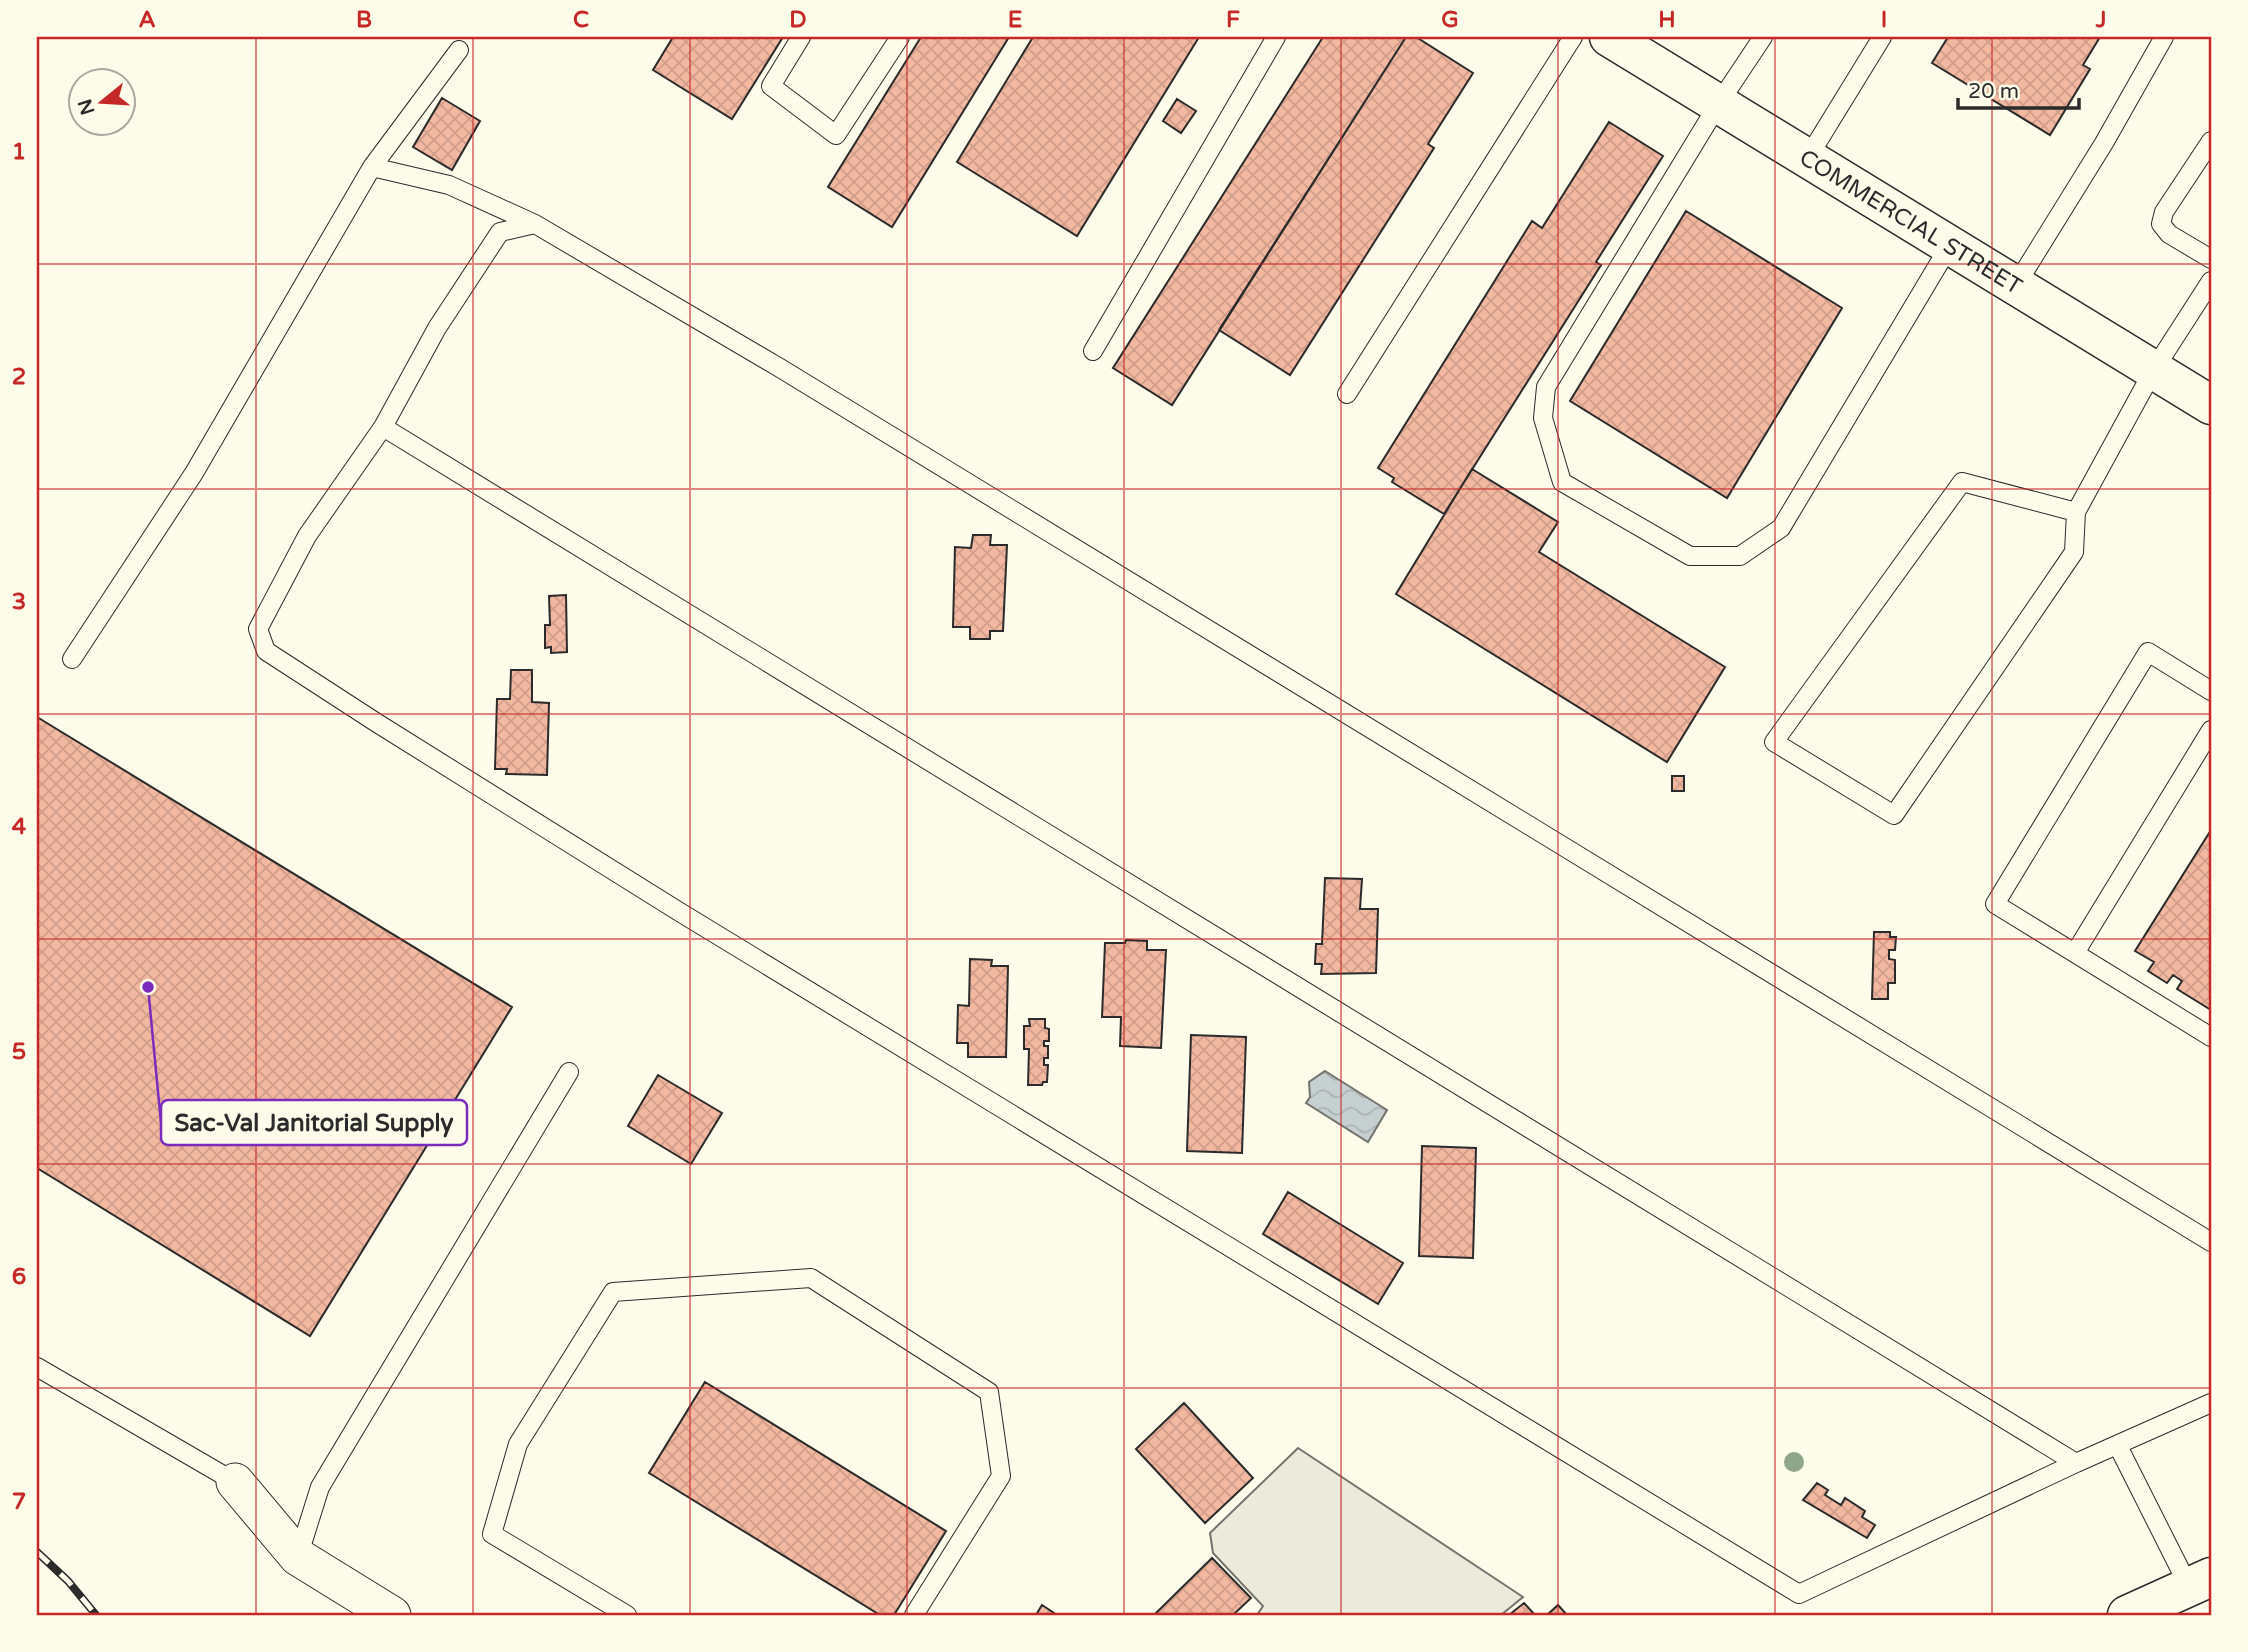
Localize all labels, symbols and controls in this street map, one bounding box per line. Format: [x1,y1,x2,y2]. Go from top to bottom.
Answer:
text: A [138,6,156,34]
text: B [356,6,372,34]
text: C [573,6,589,34]
text: D [789,6,807,34]
text: E [1008,6,1022,34]
text: F [1226,6,1240,34]
text: G [1441,6,1459,34]
text: H [1658,6,1676,34]
text: I [1881,6,1887,34]
text: J [2095,6,2106,34]
north arrow [66,66,136,136]
scale bar [1958,66,2078,110]
text: 20 m [1968,79,2019,104]
text: N [74,96,100,118]
text: 1 [12,138,26,166]
street label: COMMERCIAL STREET [1794,144,2027,301]
text: 2 [12,363,26,391]
text: 3 [12,588,26,616]
text: 4 [12,813,27,841]
text: 5 [12,1038,26,1066]
callout: Sac-Val Janitorial Supply [161,1100,467,1145]
text: Sac-Val Janitorial Supply [175,1109,454,1138]
text: 6 [12,1263,26,1291]
text: 7 [12,1488,26,1516]

